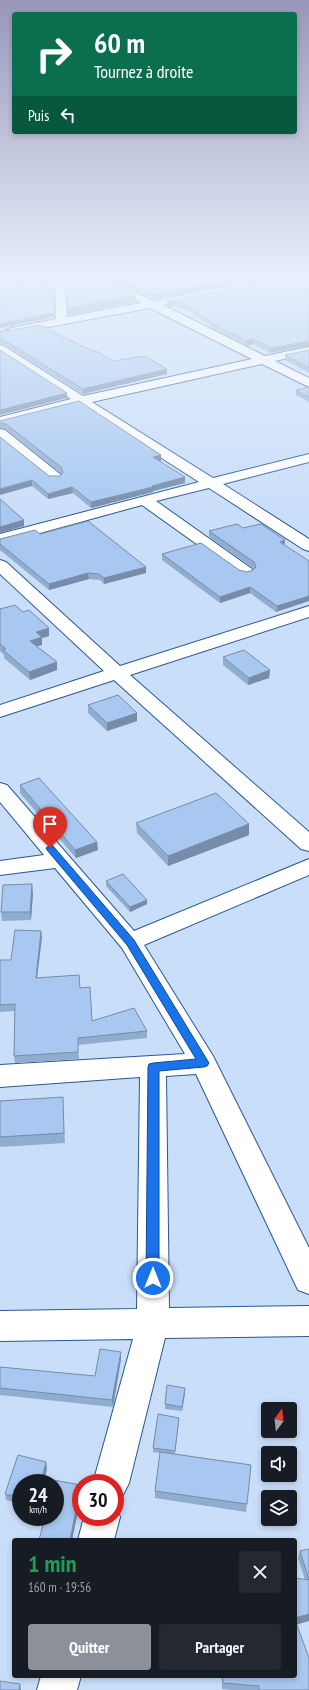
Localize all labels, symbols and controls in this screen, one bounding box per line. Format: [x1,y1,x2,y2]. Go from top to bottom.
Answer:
text: 60 m [94,24,145,61]
icon: right [28,28,80,80]
text: Tournez à droite [94,60,193,83]
icon: left [57,104,79,126]
text: Puis [28,106,49,125]
pin [33,807,67,848]
icon: arrive [39,813,61,835]
position arrow [132,1257,174,1299]
north arrow [261,1402,297,1438]
map controls [261,1402,297,1526]
button: sound [261,1446,297,1482]
speed limit sign: 30 [72,1474,124,1526]
text: 24 [28,1482,48,1508]
button: layers [261,1490,297,1526]
text: km/h [29,1503,47,1516]
text: 1 min [28,1548,76,1579]
button: close [239,1551,281,1593]
text: 160 m · 19:56 [28,1579,91,1596]
button: Quitter [28,1624,151,1670]
button: Partager [159,1624,281,1670]

